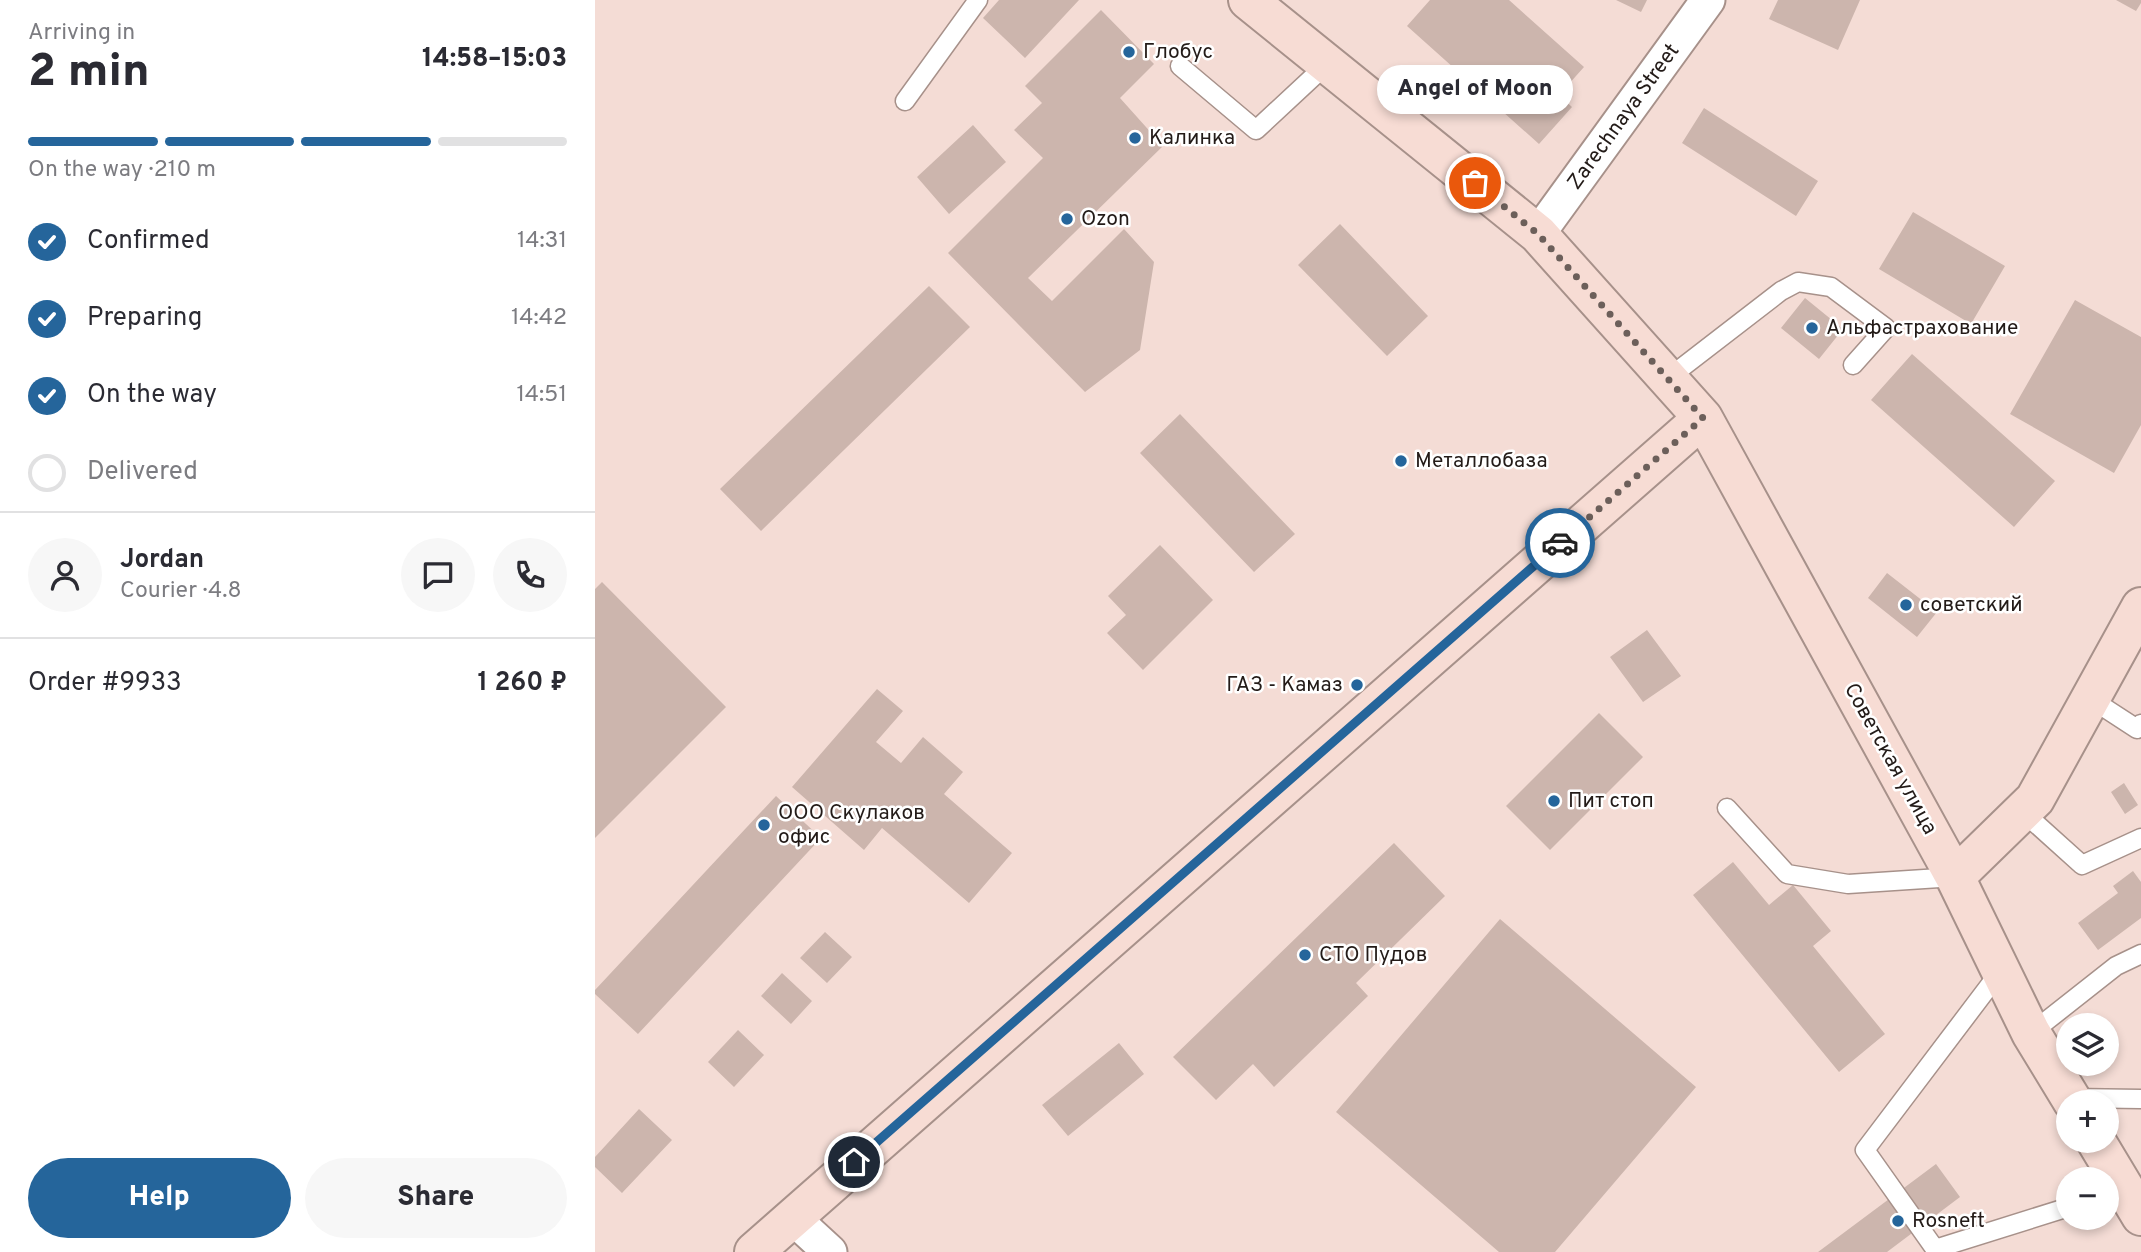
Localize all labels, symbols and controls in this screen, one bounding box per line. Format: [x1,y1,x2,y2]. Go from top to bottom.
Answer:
text: Arriving in [28,19,135,48]
place label: Глобус [1143,39,1213,66]
street label: Zarechnaya Street [1562,39,1686,195]
text: 14:58–15:03 [422,43,567,76]
text: 2 min [28,44,150,103]
marker: Глобус [1121,44,1137,60]
callout: Angel of Moon [1377,64,1573,113]
text: Angel of Moon [1397,75,1553,104]
place label: Калинка [1149,125,1235,152]
marker: Калинка [1127,130,1143,146]
pin [1445,153,1505,213]
text: On the way · 210 m [28,156,216,185]
icon: bag [1456,164,1494,202]
place label: Ozon [1081,206,1130,233]
marker: Ozon [1059,211,1075,227]
icon: check [28,223,66,261]
text: Confirmed [87,225,210,258]
text: 14:31 [517,227,567,256]
icon: check [28,300,66,338]
text: Preparing [87,302,202,335]
text: 14:42 [511,304,567,333]
place label: Альфастрахование [1826,315,2018,342]
marker: Альфастрахование [1804,320,1820,336]
icon: check [28,377,66,415]
text: On the way [87,379,217,412]
text: 14:51 [517,381,567,410]
place label: Металлобаза [1415,448,1548,475]
marker: Металлобаза [1393,453,1409,469]
text: Delivered [87,456,198,489]
courier [1525,508,1595,578]
icon: car [1541,524,1579,562]
button: person [28,538,102,612]
button: chat [401,538,475,612]
button: phone [493,538,567,612]
text: Jordan [120,544,204,577]
text: Courier · 4.8 [120,577,241,606]
place label: советский [1920,592,2023,619]
marker: советский [1898,597,1914,613]
text: Order #9933 [28,667,182,700]
text: 1 260 ₽ [478,667,567,700]
place label: ГАЗ - Камаз [1226,672,1343,699]
marker: ГАЗ - Камаз [1349,677,1365,693]
street label: Советская улица [1837,678,1943,840]
place label: Пит стоп [1568,788,1654,815]
marker: Пит стоп [1546,793,1562,809]
place label: ООО Скулаков офис [778,800,925,851]
marker: ООО Скулаков офис [756,817,772,833]
place label: СТО Пудов [1319,942,1427,969]
marker: СТО Пудов [1297,947,1313,963]
map controls [2056,1013,2119,1230]
button: layers [2056,1013,2119,1076]
button: + [2056,1090,2119,1153]
pin [824,1132,884,1192]
icon: home [835,1143,873,1181]
button: Help [28,1158,291,1238]
button: Share [305,1158,567,1238]
button: − [2056,1167,2119,1230]
place label: Rosneft [1912,1208,1985,1235]
marker: Rosneft [1890,1213,1906,1229]

